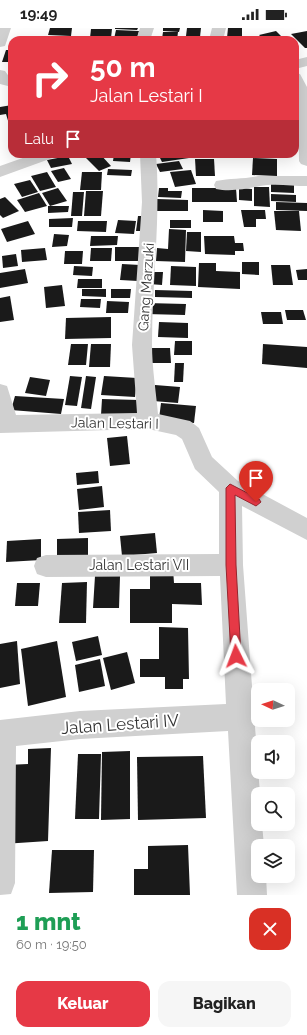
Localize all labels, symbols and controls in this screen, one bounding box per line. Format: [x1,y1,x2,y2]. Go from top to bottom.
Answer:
text: 19:49 [20,5,57,23]
text: 50 m [90,51,156,84]
icon: right [24,52,76,104]
text: Jalan Lestari I [90,85,203,106]
icon: arrive [62,128,84,150]
text: Lalu [24,130,54,148]
street label: Gang Marzuki [135,242,157,332]
street label: Jalan Lestari I [71,414,159,432]
pin [239,461,273,502]
icon: arrive [245,467,267,489]
street label: Jalan Lestari VII [89,557,189,573]
position arrow [215,635,257,677]
north arrow [251,683,295,727]
map controls [251,683,295,883]
street label: Jalan Lestari IV [60,710,180,738]
button: sound [251,735,295,779]
button: search [251,787,295,831]
button: layers [251,839,295,883]
text: 1 mnt [16,907,81,936]
button: close [249,908,291,950]
text: 60 m · 19:50 [16,937,87,952]
button: Keluar [16,981,150,1027]
button: Bagikan [158,981,291,1027]

